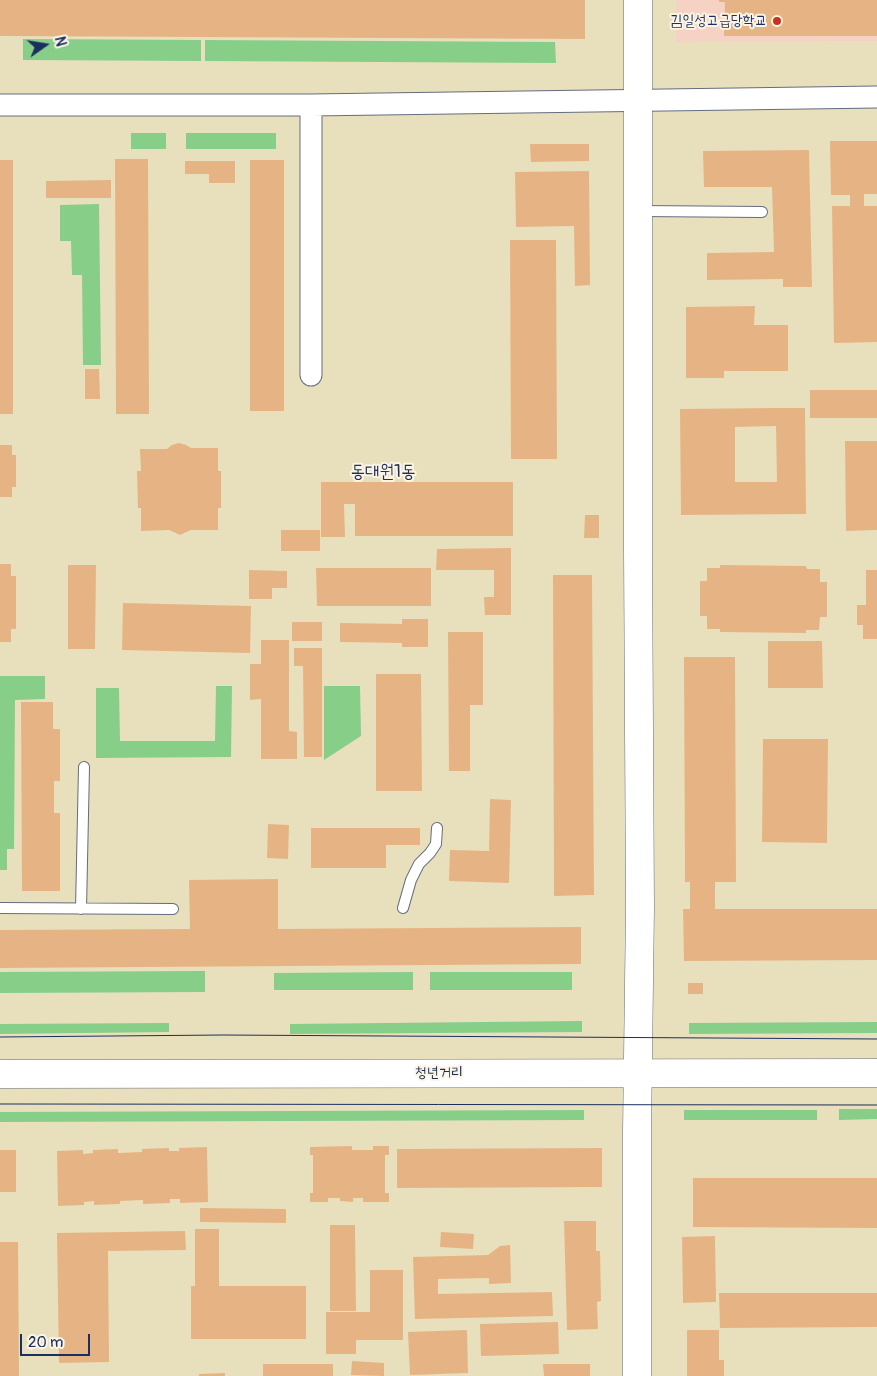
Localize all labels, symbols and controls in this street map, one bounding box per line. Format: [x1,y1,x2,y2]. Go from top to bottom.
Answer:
place label: 김일성고급당학교 [670,12,767,30]
marker: 김일성고급당학교 [771,15,783,27]
north arrow [20,20,70,70]
text: N [51,35,69,48]
district label: 동대원1동 [351,461,415,483]
street label: 청년거리 [415,1064,463,1082]
scale bar [22,1324,92,1356]
text: 20 m [28,1333,63,1352]

